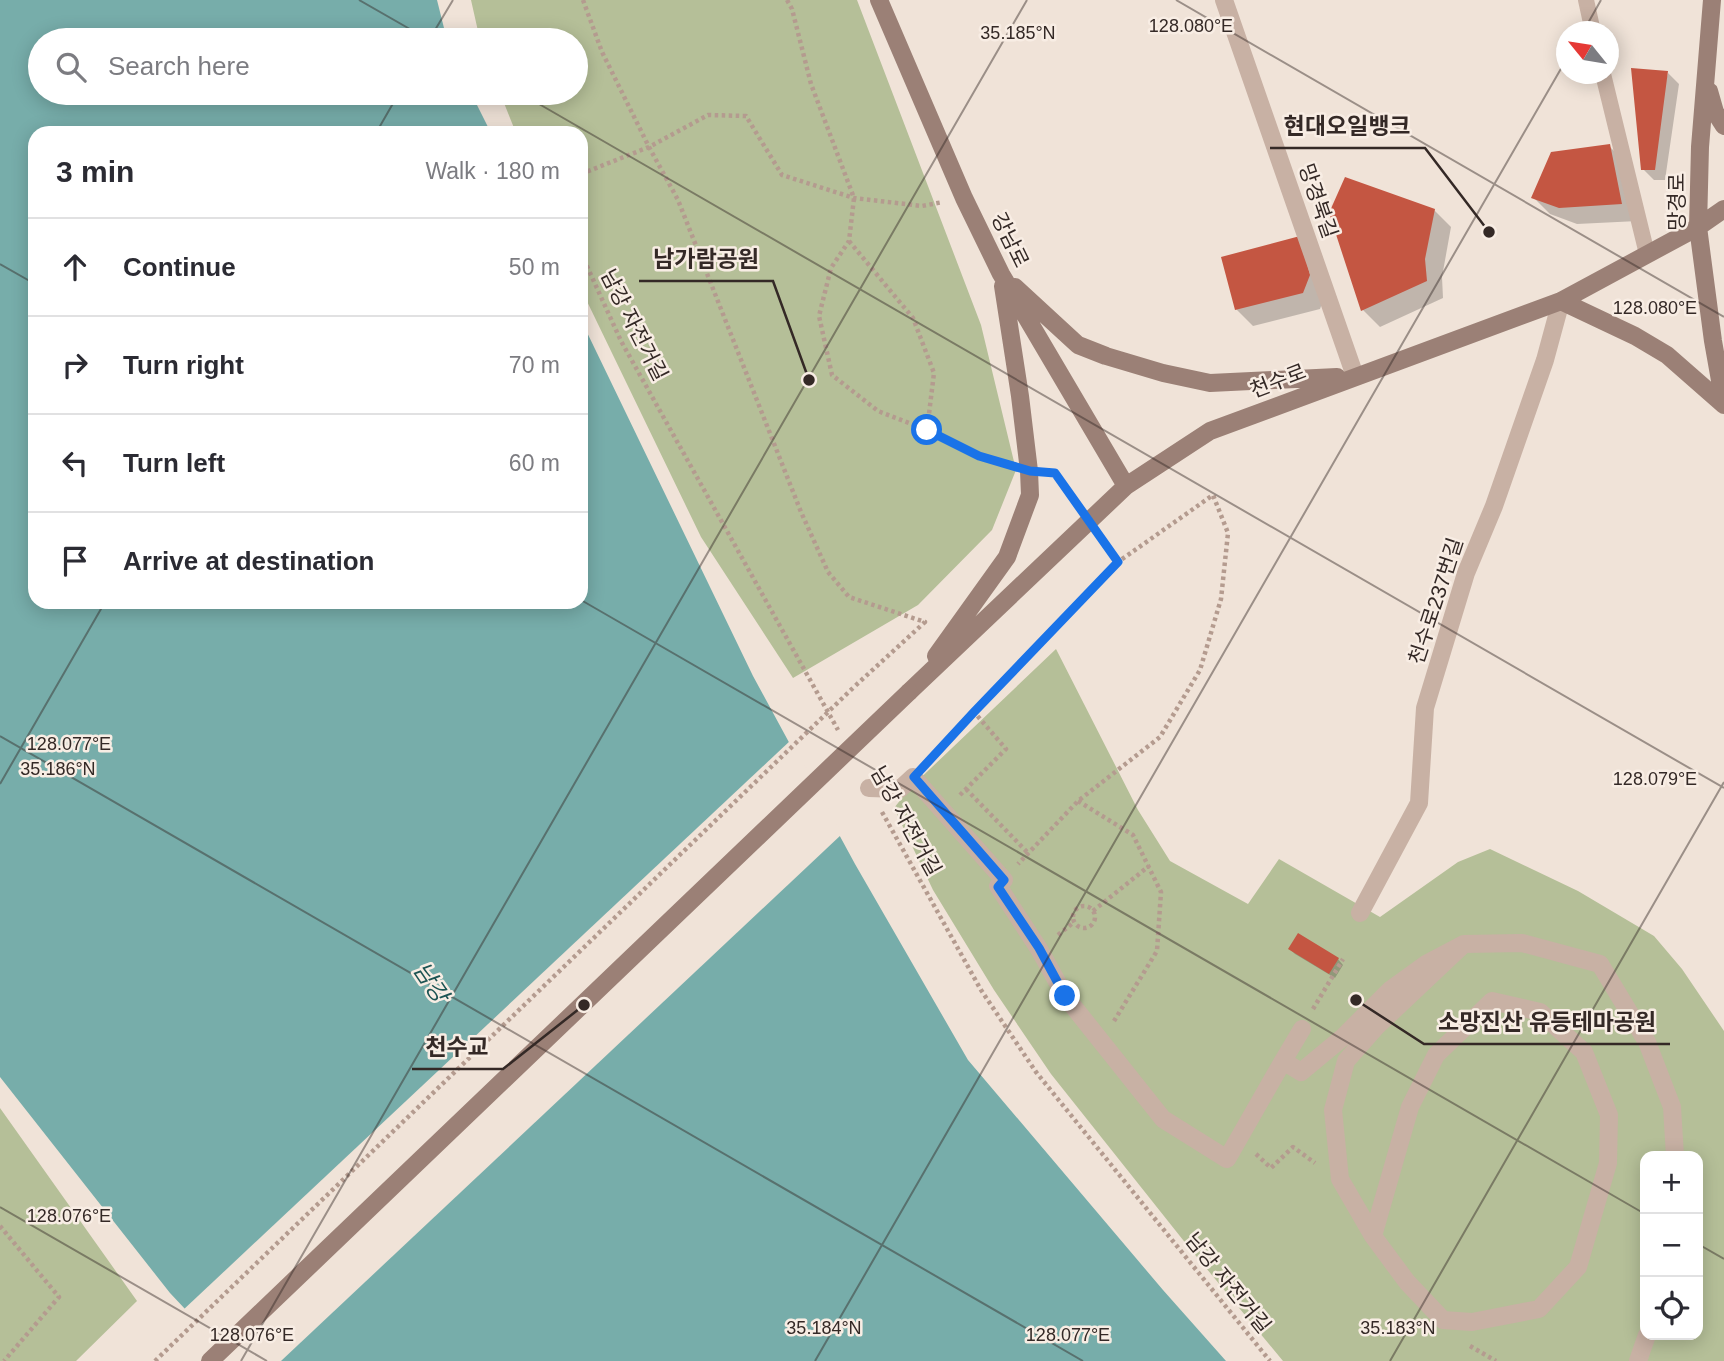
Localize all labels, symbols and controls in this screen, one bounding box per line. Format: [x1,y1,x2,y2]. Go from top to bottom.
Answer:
text: 128.080°E [1149,16,1233,36]
north arrow [1556,21,1619,84]
text: 35.185°N [980,23,1056,43]
search box [28,28,588,105]
icon: search [52,48,90,86]
text: Search here [108,51,250,81]
callout: 현대오일뱅크 [1270,104,1425,148]
text: 현대오일뱅크 [1284,113,1410,139]
text: 3 min [56,155,134,188]
text: Walk · 180 m [425,158,560,184]
street label: 망경북길 [1295,161,1342,241]
street label: 망경로 [1665,173,1688,231]
street label: 강남로 [987,209,1033,271]
callout: 남가람공원 [639,237,773,281]
text: 남가람공원 [653,246,759,272]
icon: ahead [56,248,94,286]
text: Continue [123,252,236,282]
text: 50 m [509,254,560,280]
street label: 남강 자전거길 [597,265,672,384]
text: 128.080°E [1613,298,1697,318]
icon: right [56,346,94,384]
text: Turn right [123,350,244,380]
text: 70 m [509,352,560,378]
street label: 천수로 [1247,359,1309,402]
route start [911,414,942,445]
icon: left [56,444,94,482]
text: Turn left [123,448,225,478]
text: 60 m [509,450,560,476]
street label: 천수로237번길 [1404,535,1467,667]
icon: arrive [56,542,94,580]
text: Arrive at destination [123,546,374,576]
text: 128.077°E [27,734,111,754]
text: 35.186°N [20,759,96,779]
street label: 남강 자전거길 [867,762,946,880]
text: 128.079°E [1613,769,1697,789]
water label: 남강 [408,957,455,1009]
route end [1049,980,1080,1011]
callout: 소망진산 유등테마공원 [1424,1000,1670,1044]
text: 소망진산 유등테마공원 [1438,1009,1656,1035]
callout: 천수교 [412,1025,503,1069]
text: 천수교 [425,1034,489,1060]
map controls [1640,1151,1703,1340]
button: + [1640,1151,1703,1214]
text: 128.076°E [27,1206,111,1226]
button: − [1640,1214,1703,1277]
street label: 남강 자전거길 [1181,1228,1276,1337]
button: locate [1640,1277,1703,1340]
text: 35.184°N [786,1318,862,1338]
text: 35.183°N [1360,1318,1436,1338]
text: 128.076°E [210,1325,294,1345]
text: 128.077°E [1026,1325,1110,1345]

